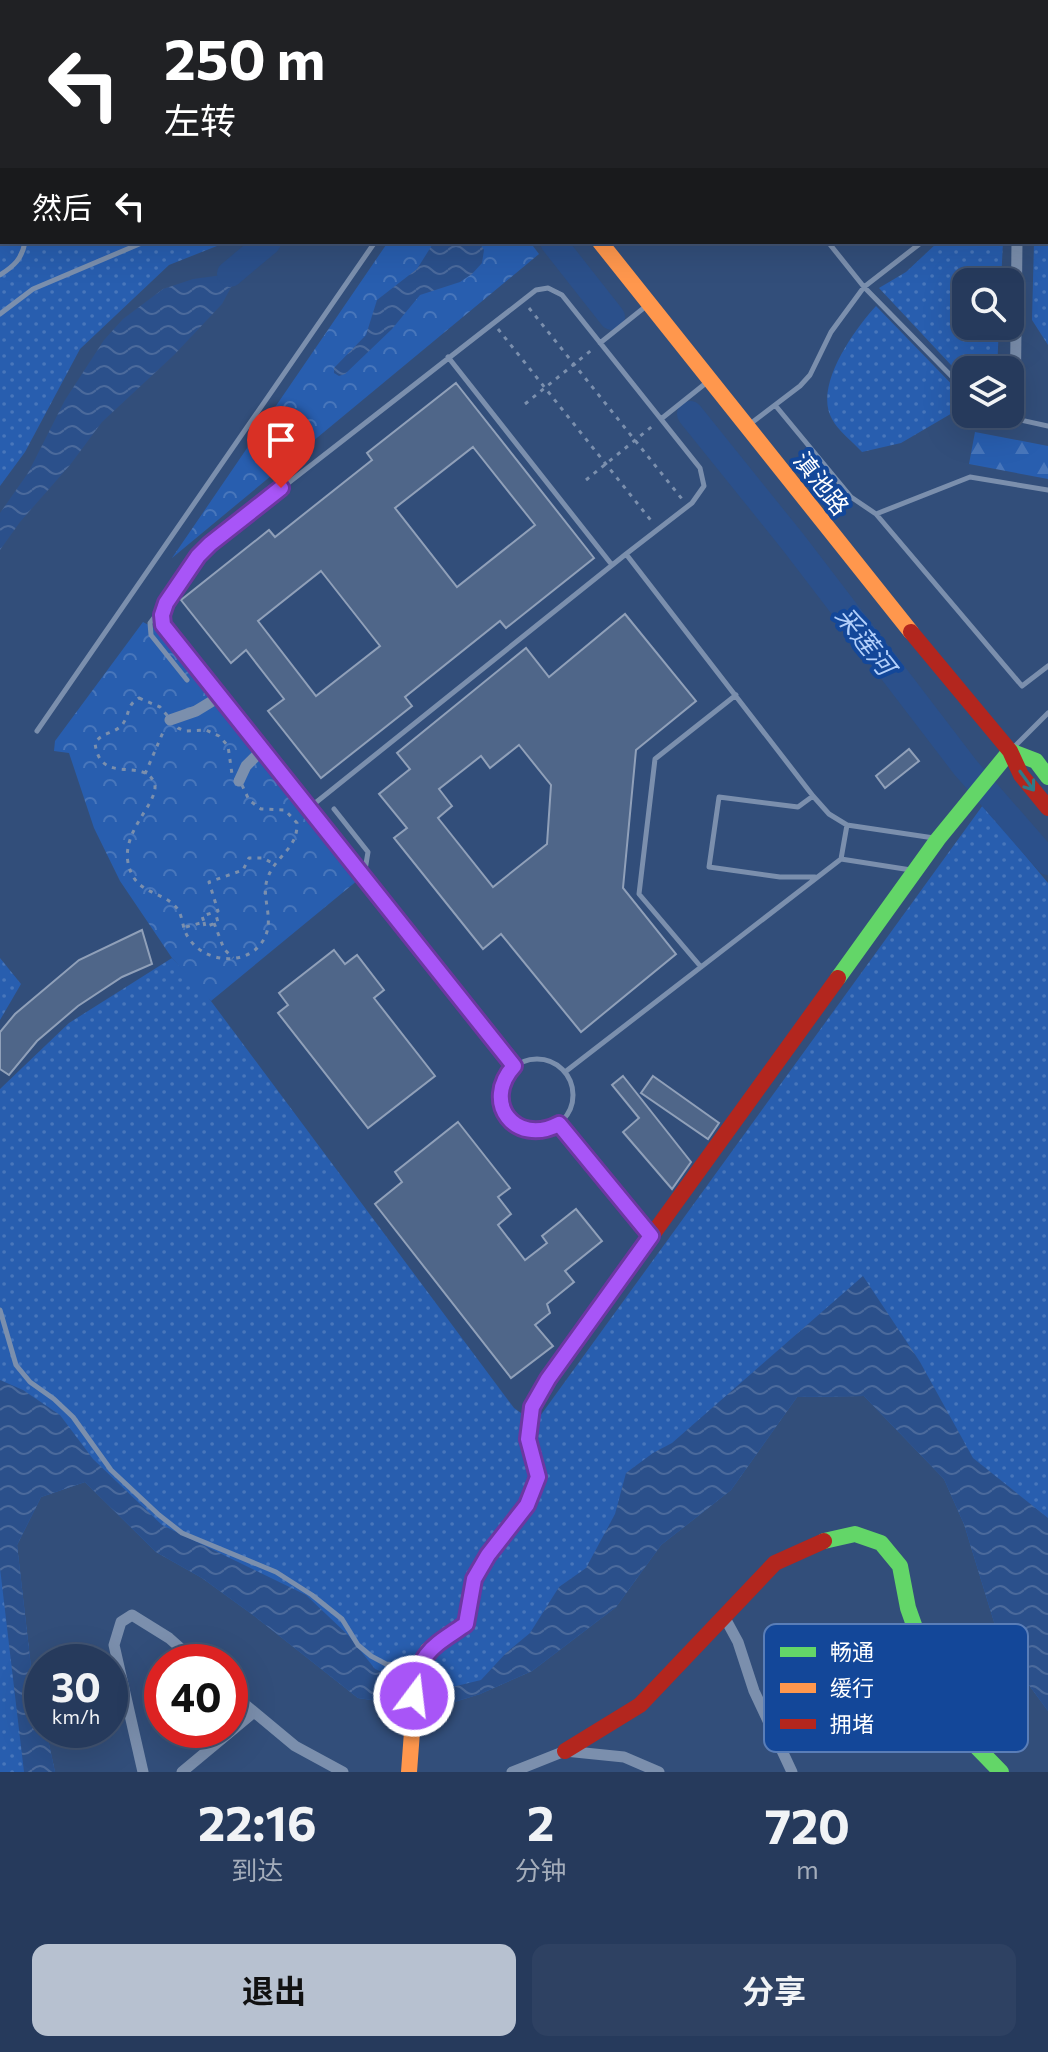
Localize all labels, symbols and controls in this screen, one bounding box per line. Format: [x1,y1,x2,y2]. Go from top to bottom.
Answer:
text: 250 m [164,23,325,92]
icon: left [32,32,136,136]
text: 左转 [164,97,236,141]
icon: left [108,184,152,228]
text: 然后 [32,188,92,225]
map controls [952,268,1024,428]
button: search [952,268,1024,340]
button: layers [952,356,1024,428]
pin [247,406,315,488]
icon: arrive [259,418,303,462]
street label: 滇池路 [788,446,856,520]
water label: 采莲河 [830,600,905,684]
one-way arrow [1018,770,1035,791]
legend [764,1624,1028,1752]
text: 畅通 [830,1638,874,1665]
speed limit sign: 40 [144,1644,248,1748]
position arrow [372,1654,456,1738]
text: 30 [51,1661,101,1710]
text: 缓行 [830,1674,874,1701]
text: km/h [52,1704,100,1728]
text: 拥堵 [830,1710,874,1737]
text: 22:16 [198,1792,317,1851]
text: 2 [527,1792,554,1851]
text: 720 [765,1795,850,1854]
text: m [796,1853,819,1884]
text: 到达 [231,1854,283,1885]
text: 分钟 [515,1854,567,1885]
button: 退出 [32,1944,516,2036]
button: 分享 [532,1944,1016,2036]

